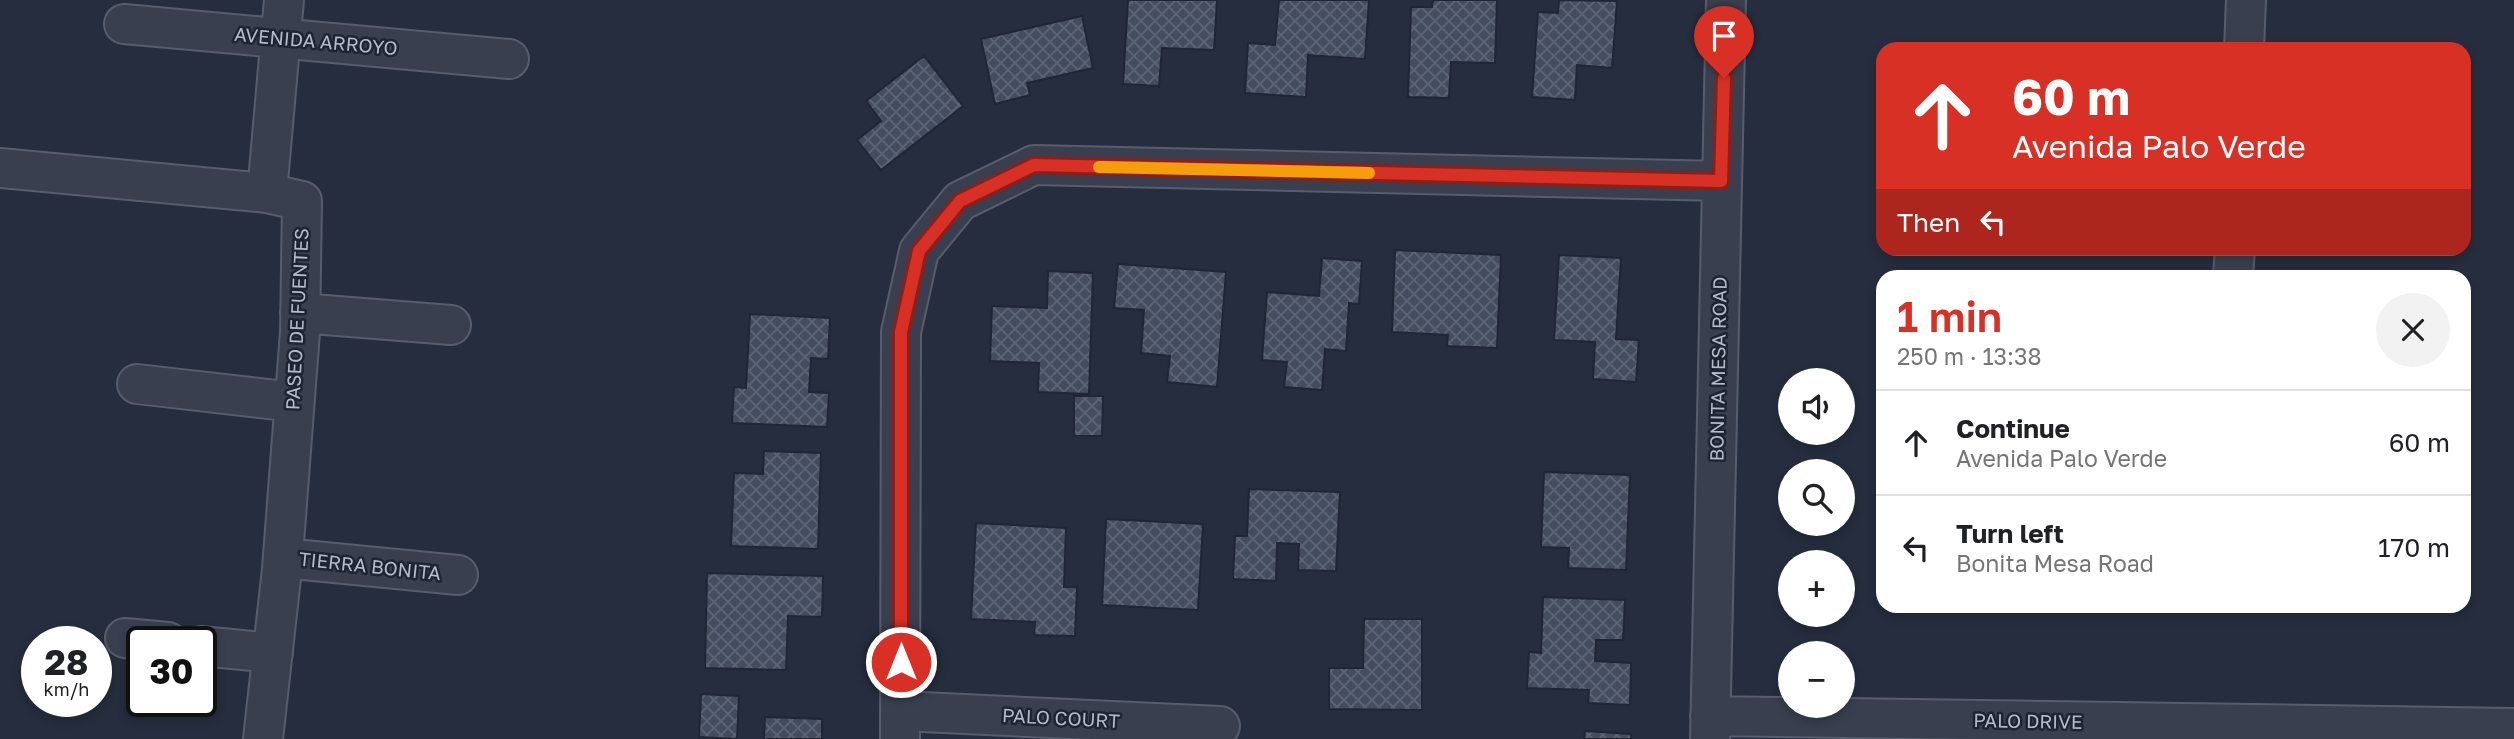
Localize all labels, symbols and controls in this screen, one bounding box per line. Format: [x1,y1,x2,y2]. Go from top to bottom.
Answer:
pin [1694,6,1754,78]
icon: arrive [1705,17,1743,55]
street label: AVENIDA ARROYO [233,22,399,59]
text: 60 m [2012,67,2130,126]
icon: ahead [1897,70,1988,161]
text: Avenida Palo Verde [2012,127,2306,165]
icon: left [1974,203,2012,241]
text: Then [1897,207,1960,238]
street label: PASEO DE FUENTES [280,227,313,411]
street label: BONITA MESA ROAD [1704,276,1731,462]
text: 1 min [1897,291,2002,341]
button: close [2376,293,2450,367]
text: 250 m · 13:38 [1897,342,2041,370]
map controls [1778,368,1855,718]
button: sound [1778,368,1855,445]
text: Continue [1956,413,2070,444]
icon: ahead [1897,424,1935,462]
text: 60 m [2389,427,2450,458]
text: Avenida Palo Verde [1956,444,2167,472]
button: search [1778,459,1855,536]
text: Turn left [1956,518,2064,549]
icon: left [1897,529,1935,567]
text: 170 m [2378,532,2450,563]
street label: TIERRA BONITA [298,547,443,584]
text: Bonita Mesa Road [1956,549,2154,577]
button: + [1778,550,1855,627]
position arrow [864,625,938,699]
speed limit sign: 30 [126,626,217,717]
text: 28 [45,641,88,683]
button: − [1778,641,1855,718]
text: km/h [44,678,89,700]
street label: PALO COURT [1002,703,1121,732]
street label: PALO DRIVE [1973,708,2083,733]

